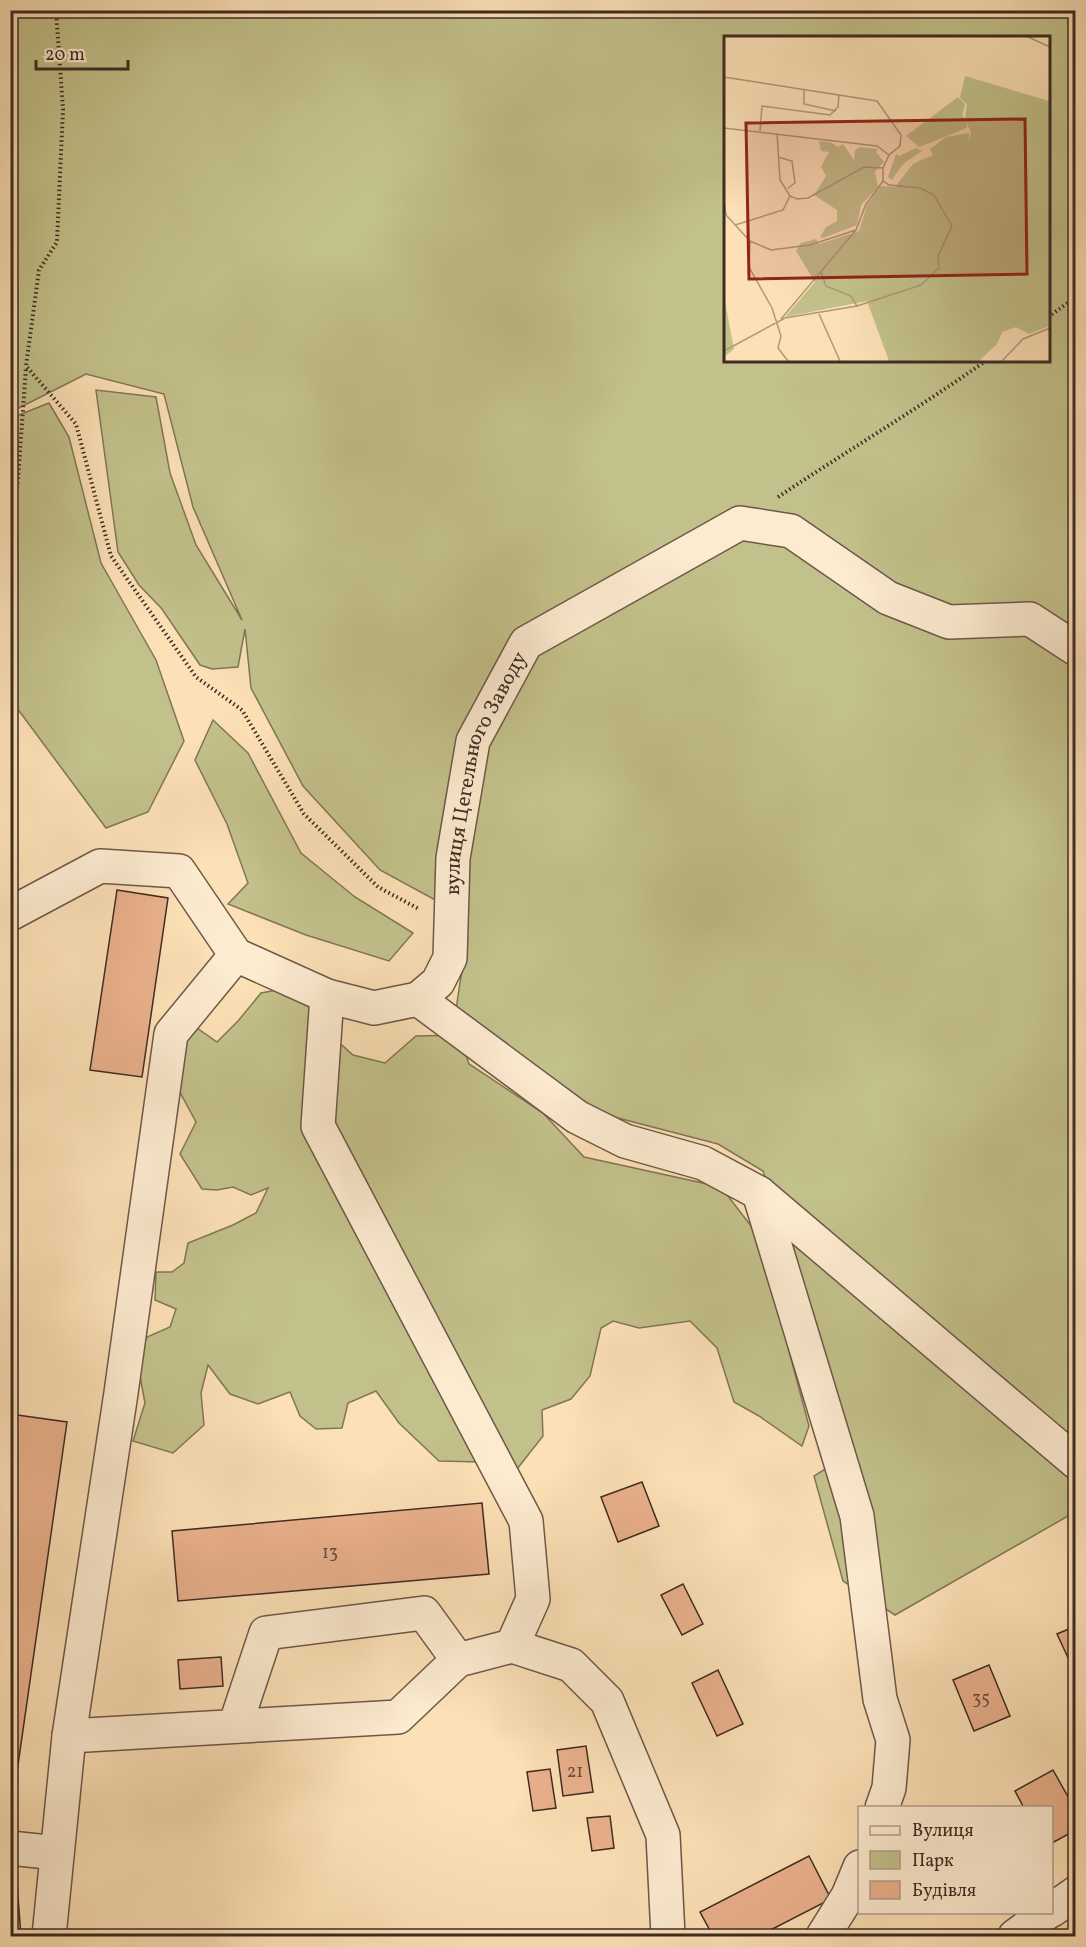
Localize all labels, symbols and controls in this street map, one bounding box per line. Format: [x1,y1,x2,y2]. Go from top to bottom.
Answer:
scale bar [36,33,128,71]
inset map [724,36,1050,362]
text: 20 m [45,43,85,68]
street label: вулиця Цегельного Заводу [439,646,535,895]
house number: 13 [322,1541,338,1566]
house number: 35 [972,1687,990,1712]
house number: 21 [567,1760,583,1785]
legend [858,1806,1053,1914]
text: Вулиця [912,1819,974,1844]
text: Парк [912,1849,954,1874]
text: Будівля [912,1879,976,1904]

